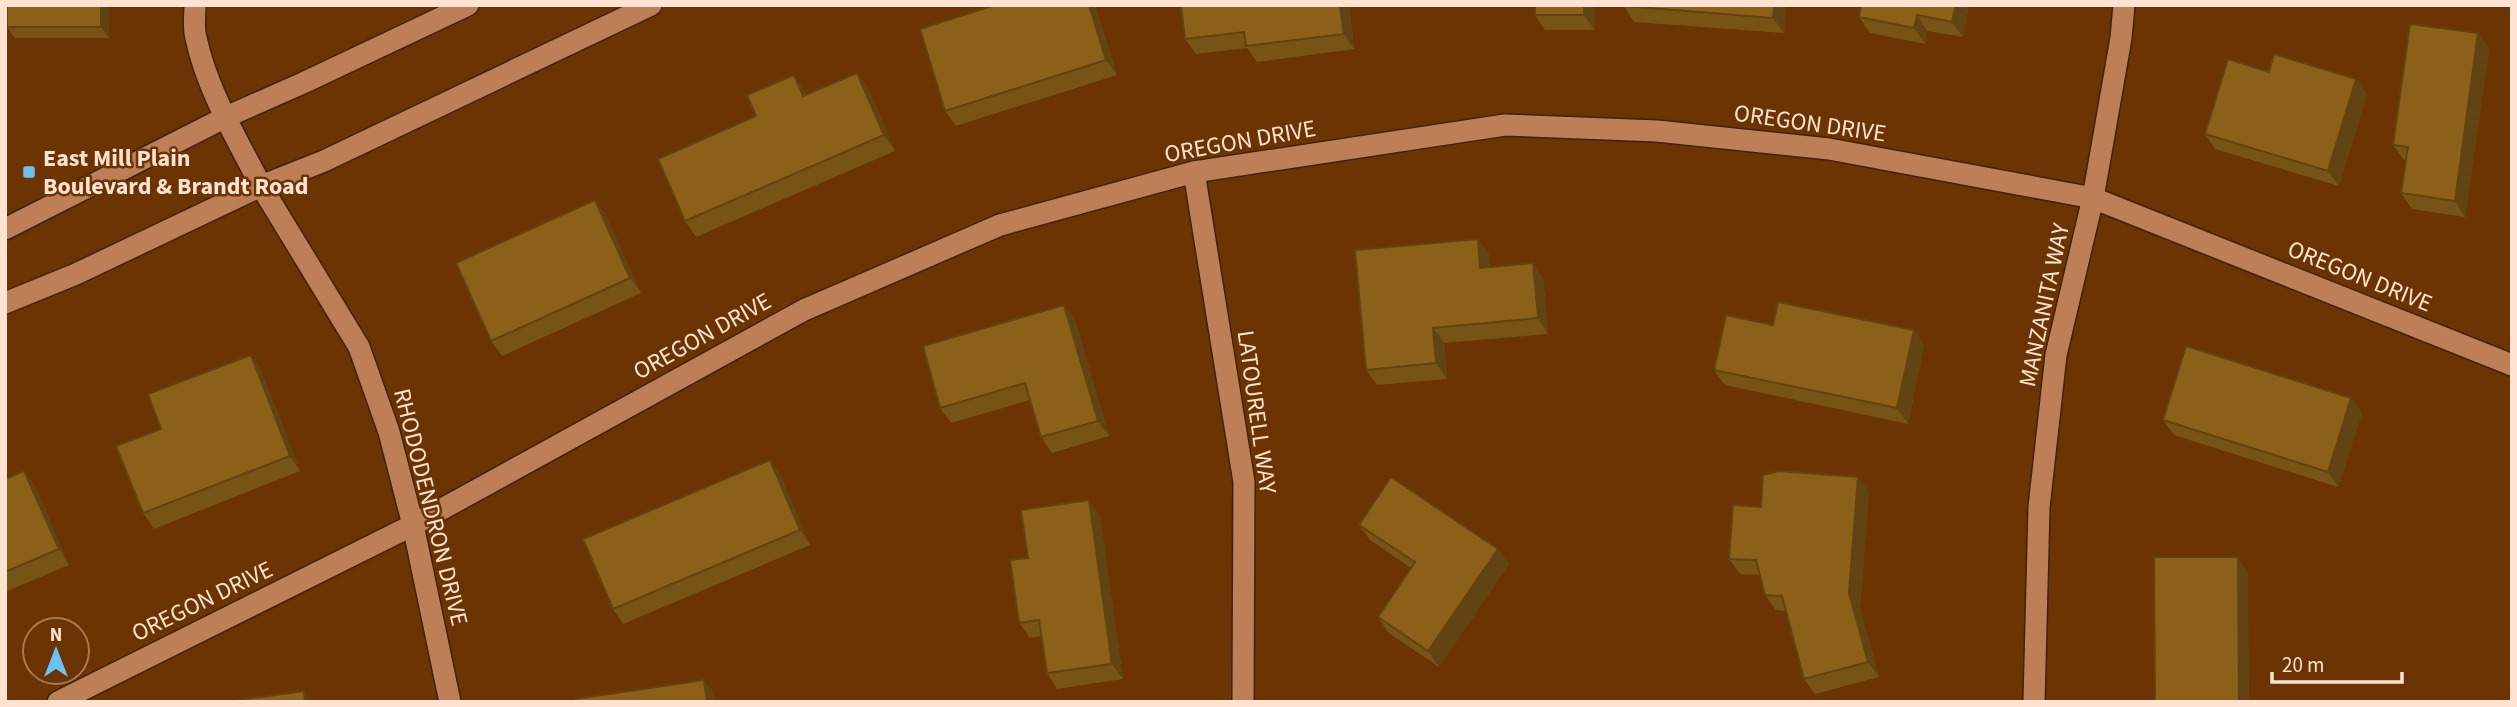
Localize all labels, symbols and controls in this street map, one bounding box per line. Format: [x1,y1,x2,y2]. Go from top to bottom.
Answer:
street label: OREGON DRIVE [1732,96,1888,151]
street label: OREGON DRIVE [1162,111,1318,172]
place label: East Mill Plain Boulevard & Brandt Road [43,141,308,204]
marker: East Mill Plain Boulevard & Brandt Road [21,164,37,180]
street label: MANZANITA WAY [2010,220,2079,390]
street label: OREGON DRIVE [2282,232,2437,321]
street label: OREGON DRIVE [627,284,778,389]
street label: LATOURELL WAY [1228,328,1285,497]
street label: RHODODENDRON DRIVE [384,385,477,629]
street label: OREGON DRIVE [126,552,279,651]
north arrow [21,616,91,686]
text: N [50,622,62,649]
scale bar [2272,640,2402,684]
text: 20 m [2282,650,2324,680]

